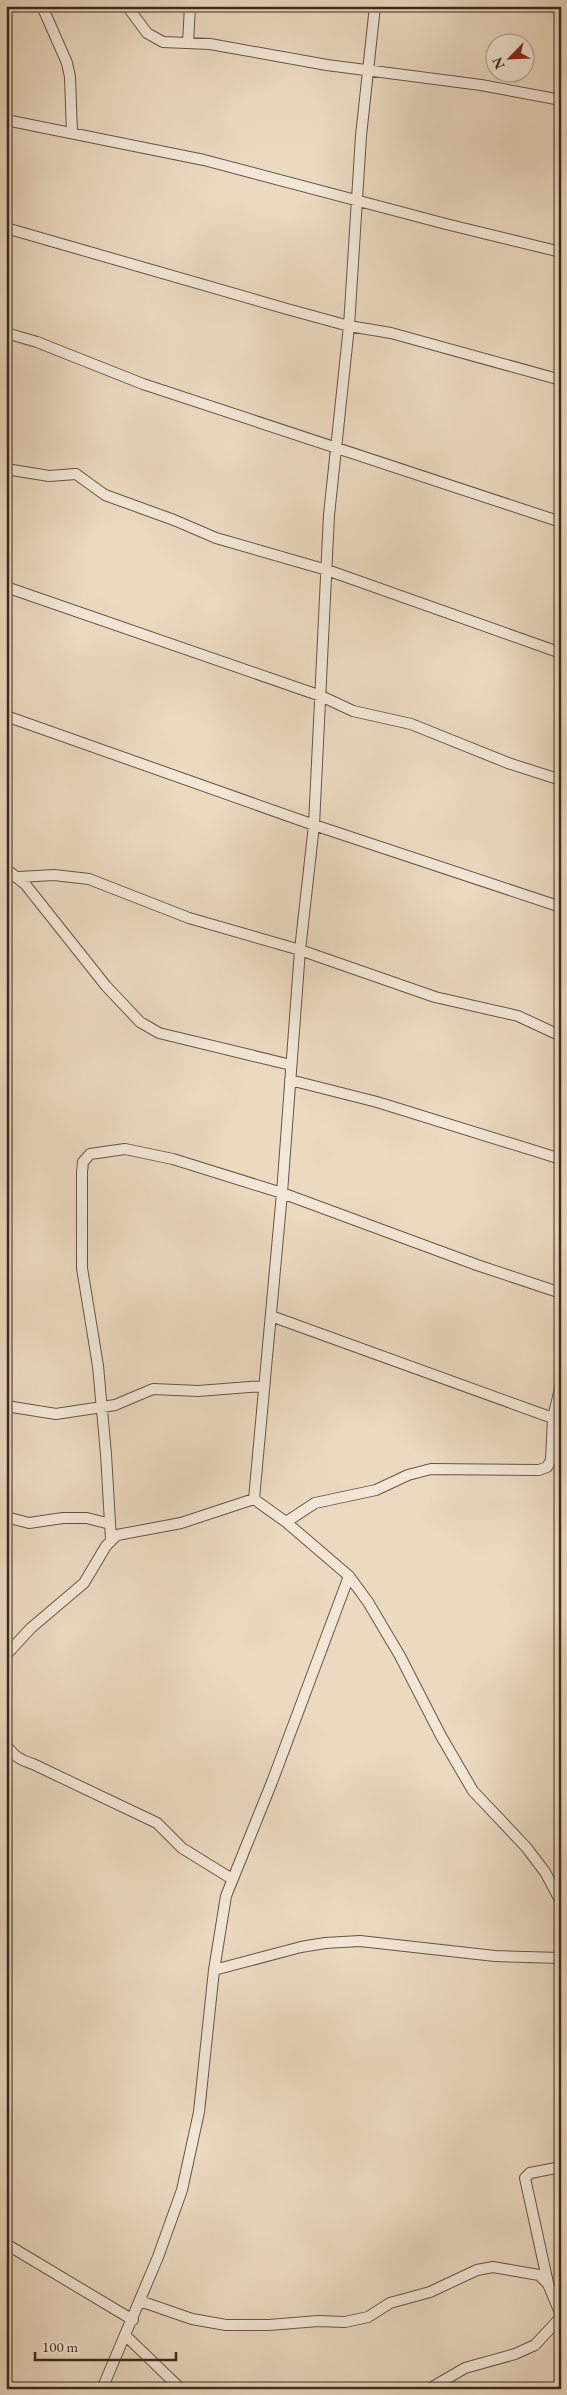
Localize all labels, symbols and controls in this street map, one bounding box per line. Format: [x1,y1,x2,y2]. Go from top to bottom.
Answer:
north arrow [484,32,534,82]
text: N [487,54,509,72]
scale bar [35,2330,176,2362]
text: 100 m [42,2337,79,2356]

